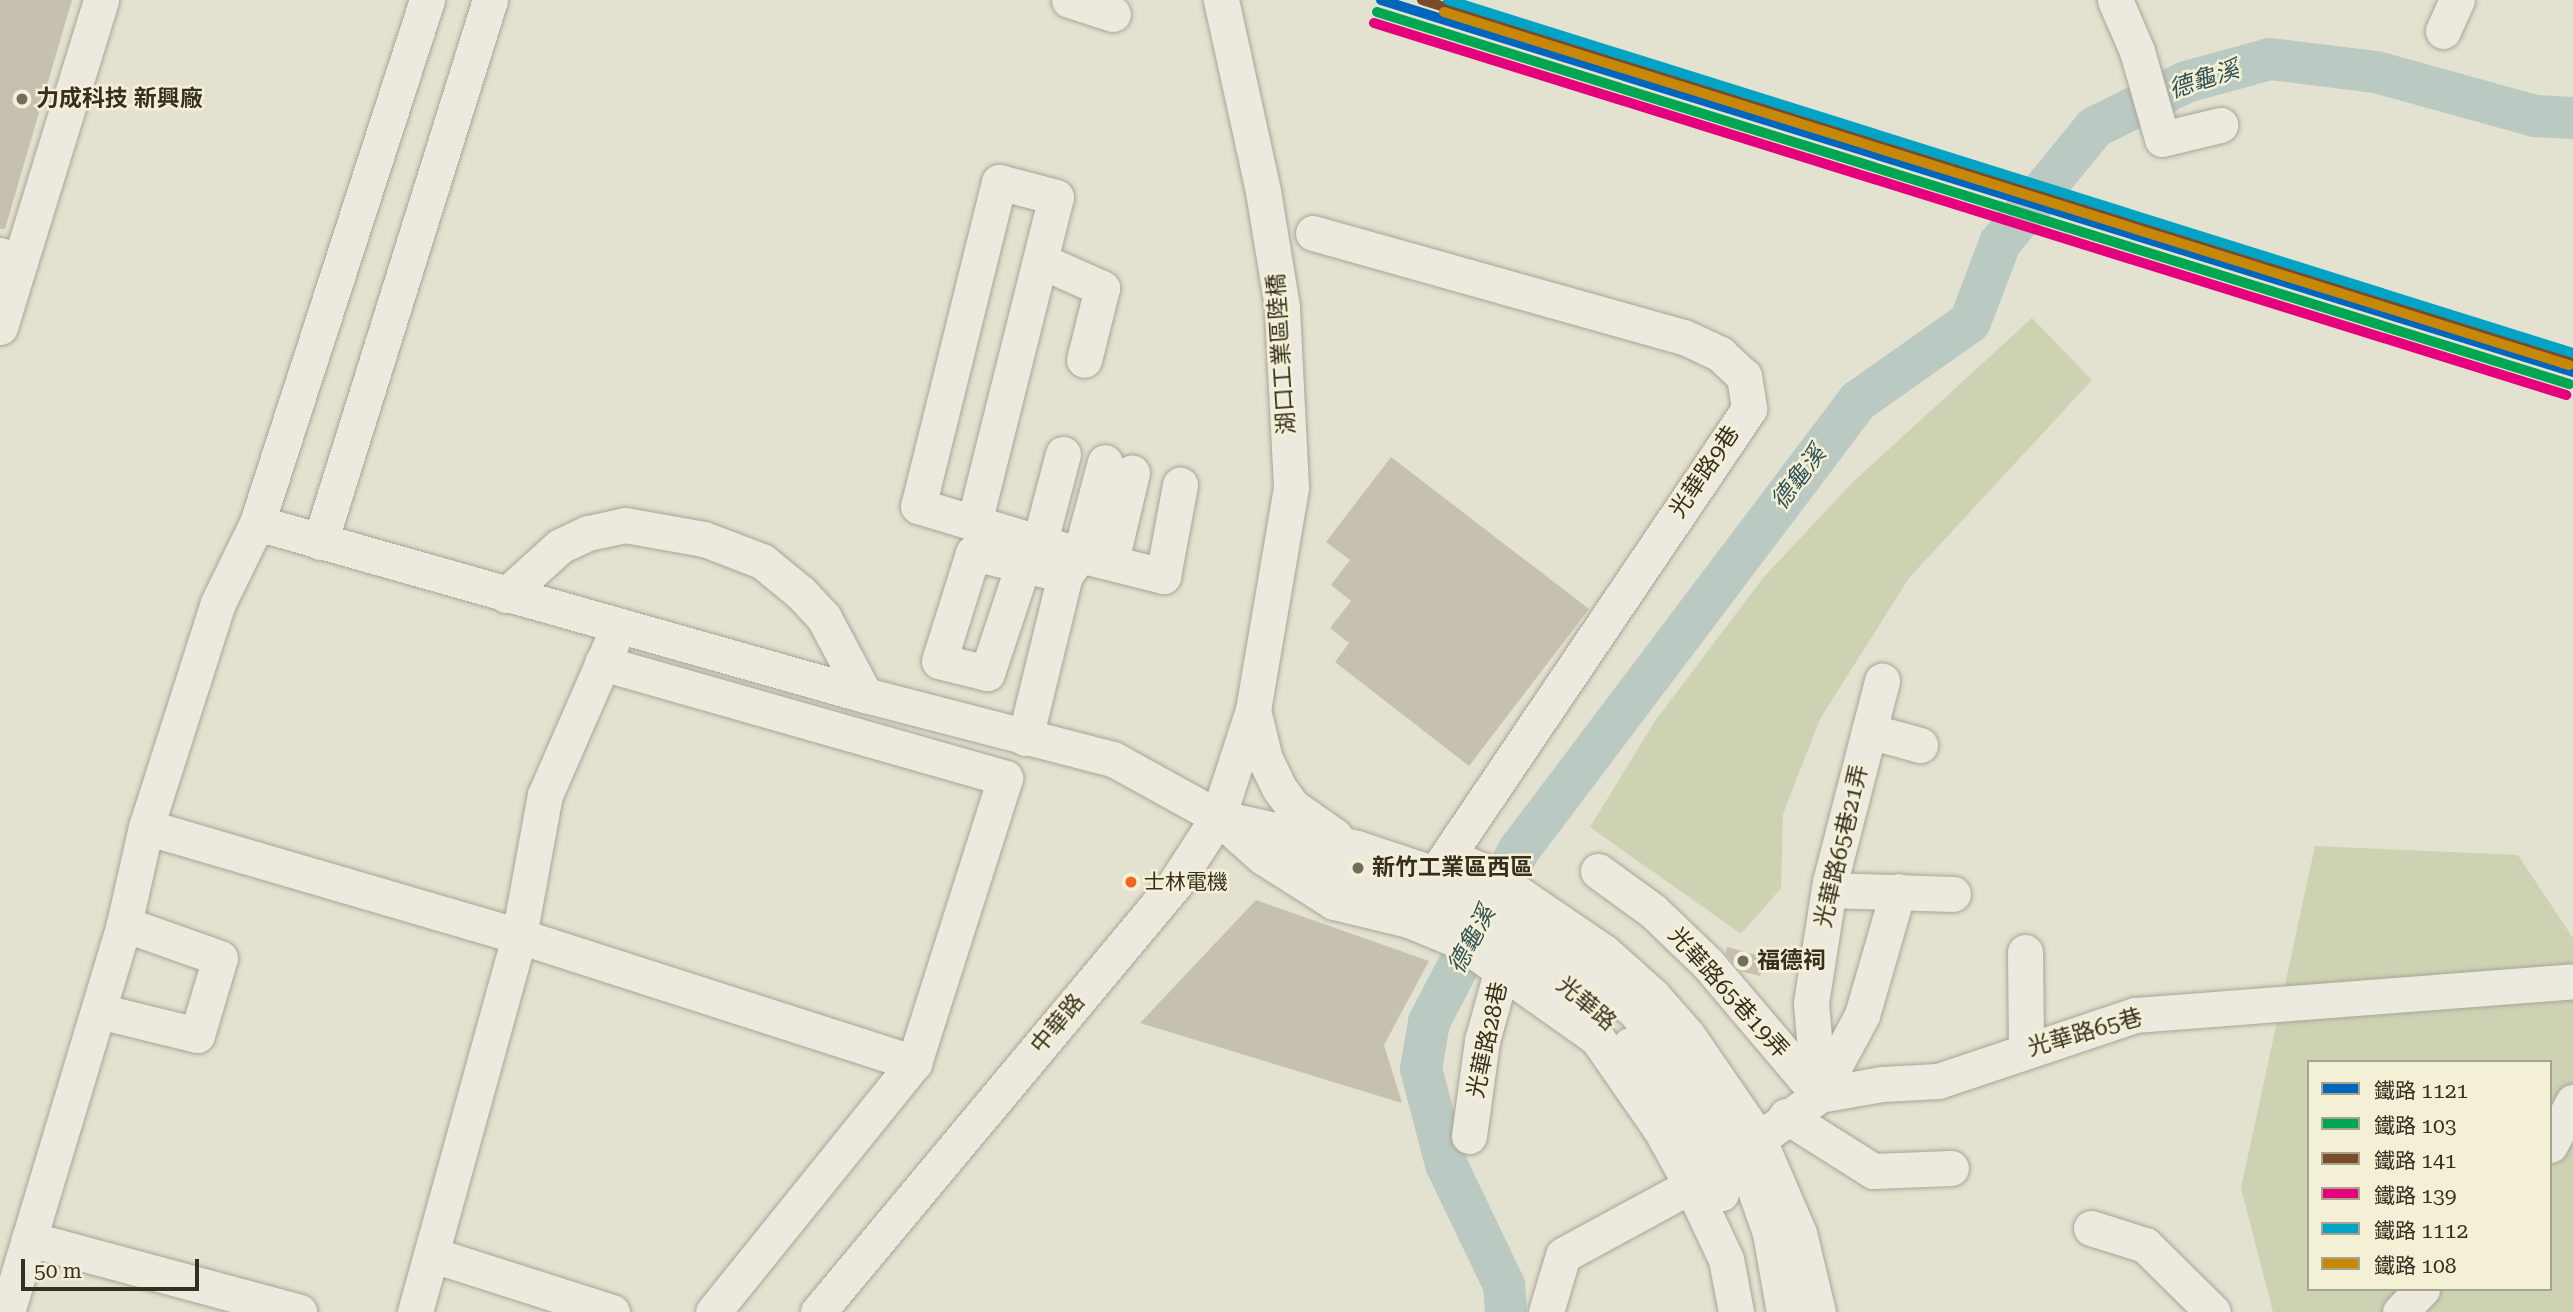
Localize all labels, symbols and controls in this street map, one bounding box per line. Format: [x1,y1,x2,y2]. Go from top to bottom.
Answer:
water label: 德龜溪 [2165,55,2243,105]
place label: 力成科技 新興廠 [36,85,203,113]
marker: 力成科技 新興廠 [14,91,30,107]
street label: 湖口工業區陸橋 [1263,273,1301,435]
street label: 光華路9巷 [1664,421,1746,523]
water label: 德龜溪 [1766,441,1832,515]
street label: 光華路65巷21弄 [1810,762,1874,930]
place label: 新竹工業區西區 [1372,854,1533,882]
marker: 新竹工業區西區 [1350,860,1366,876]
place label: 士林電機 [1144,869,1228,895]
marker: 士林電機 [1124,875,1138,889]
water label: 德龜溪 [1442,901,1502,979]
street label: 光華路65巷19弄 [1662,922,1794,1064]
place label: 福德祠 [1757,947,1826,975]
marker: 福德祠 [1735,953,1751,969]
street label: 光華路 [1551,971,1621,1037]
street label: 光華路28巷 [1462,980,1514,1100]
street label: 中華路 [1025,989,1091,1059]
street label: 光華路65巷 [2025,1004,2145,1062]
legend [2307,1060,2552,1291]
text: 鐵路 1121 [2374,1079,2468,1103]
text: 鐵路 103 [2374,1114,2457,1138]
text: 鐵路 141 [2374,1149,2457,1173]
text: 鐵路 139 [2374,1184,2457,1208]
text: 鐵路 1112 [2374,1219,2468,1243]
scale bar [24,1246,203,1290]
text: 鐵路 108 [2374,1254,2457,1278]
text: 50 m [34,1259,82,1283]

